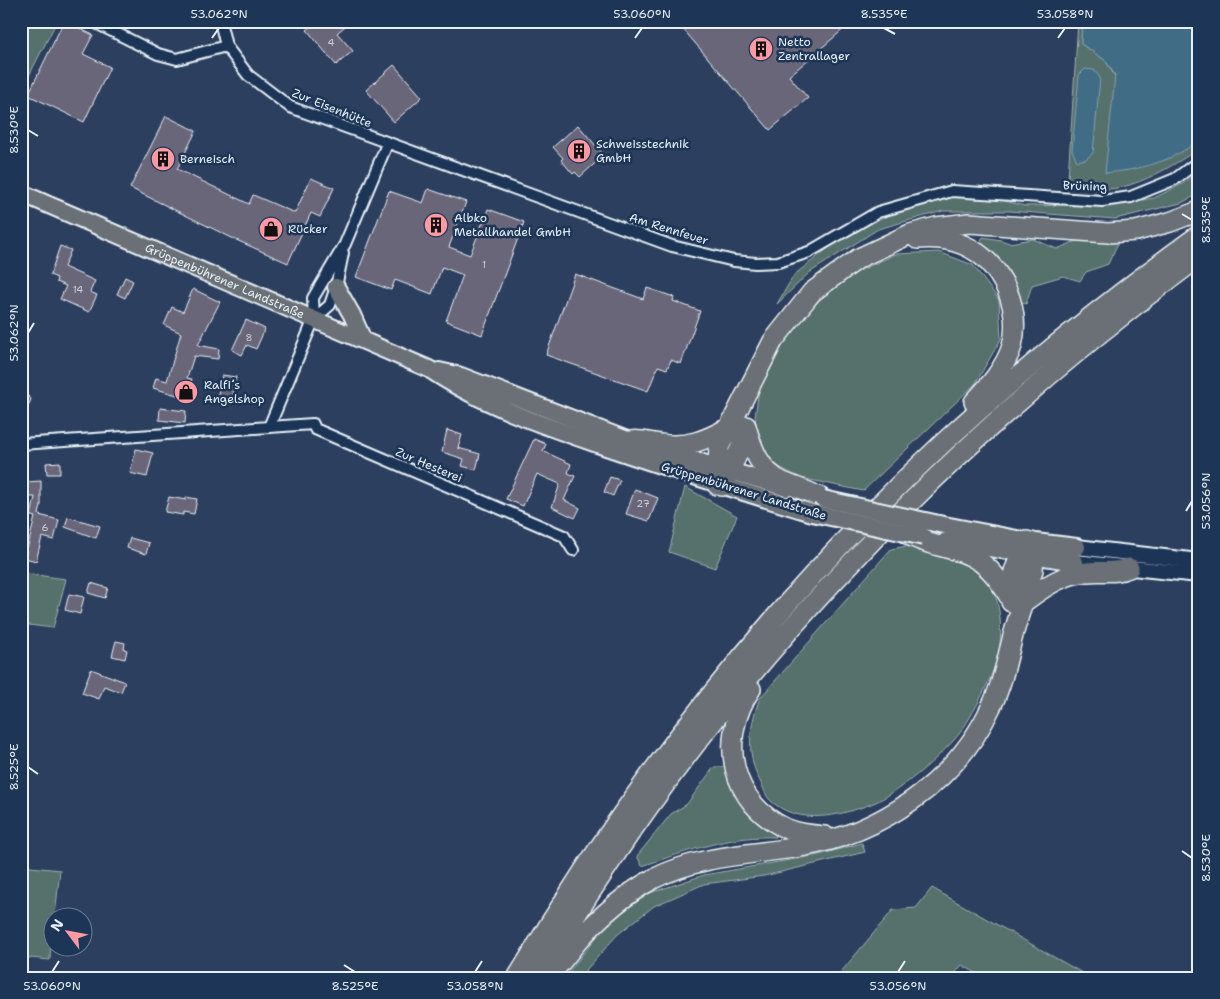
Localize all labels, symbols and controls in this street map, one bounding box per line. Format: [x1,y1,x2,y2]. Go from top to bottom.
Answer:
text: 53.062°N [190,6,248,22]
text: 53.060°N [613,6,671,22]
text: 8.535°E [861,6,907,22]
text: 53.058°N [1037,6,1093,22]
place label: Netto Zentrallager [778,34,850,64]
house number: 4 [328,36,335,49]
building icon: Netto Zentrallager [748,36,774,62]
street label: Zur Eisenhütte [290,85,374,131]
text: 8.530°E [6,106,22,154]
place label: Schweisstechnik GmbH [596,136,689,166]
building icon: Schweisstechnik GmbH [566,138,592,164]
building icon: Berneisch [150,146,176,172]
place label: Berneisch [180,151,235,167]
street label: Brüning [1063,177,1107,195]
text: 8.535°E [1198,197,1214,243]
street label: Am Rennfeuer [627,209,711,249]
place label: Albko Metallhandel GmbH [454,210,571,240]
building icon: Albko Metallhandel GmbH [423,212,449,238]
shop icon: Rücker [258,216,284,242]
place label: Rücker [288,221,328,237]
street label: Grüppenbührener Landstraße [143,240,307,322]
house number: 1 [482,258,486,271]
house number: 14 [73,283,83,296]
text: 53.062°N [6,304,22,362]
house number: 8 [246,331,253,344]
place label: Ralfi´s Angelshop [204,377,265,407]
shop icon: Ralfi´s Angelshop [173,379,199,405]
street label: Zur Hesterei [393,444,465,486]
street label: Grüppenbührener Landstraße [659,458,829,524]
text: 53.056°N [1198,473,1214,529]
house number: 27 [636,497,650,510]
house number: 6 [42,521,49,534]
text: 8.525°E [6,743,22,791]
text: 8.530°E [1198,834,1214,882]
north arrow [42,906,92,956]
text: N [46,916,68,935]
text: 53.060°N [23,978,81,994]
text: 8.525°E [331,978,379,994]
text: 53.058°N [447,978,503,994]
text: 53.056°N [870,978,926,994]

